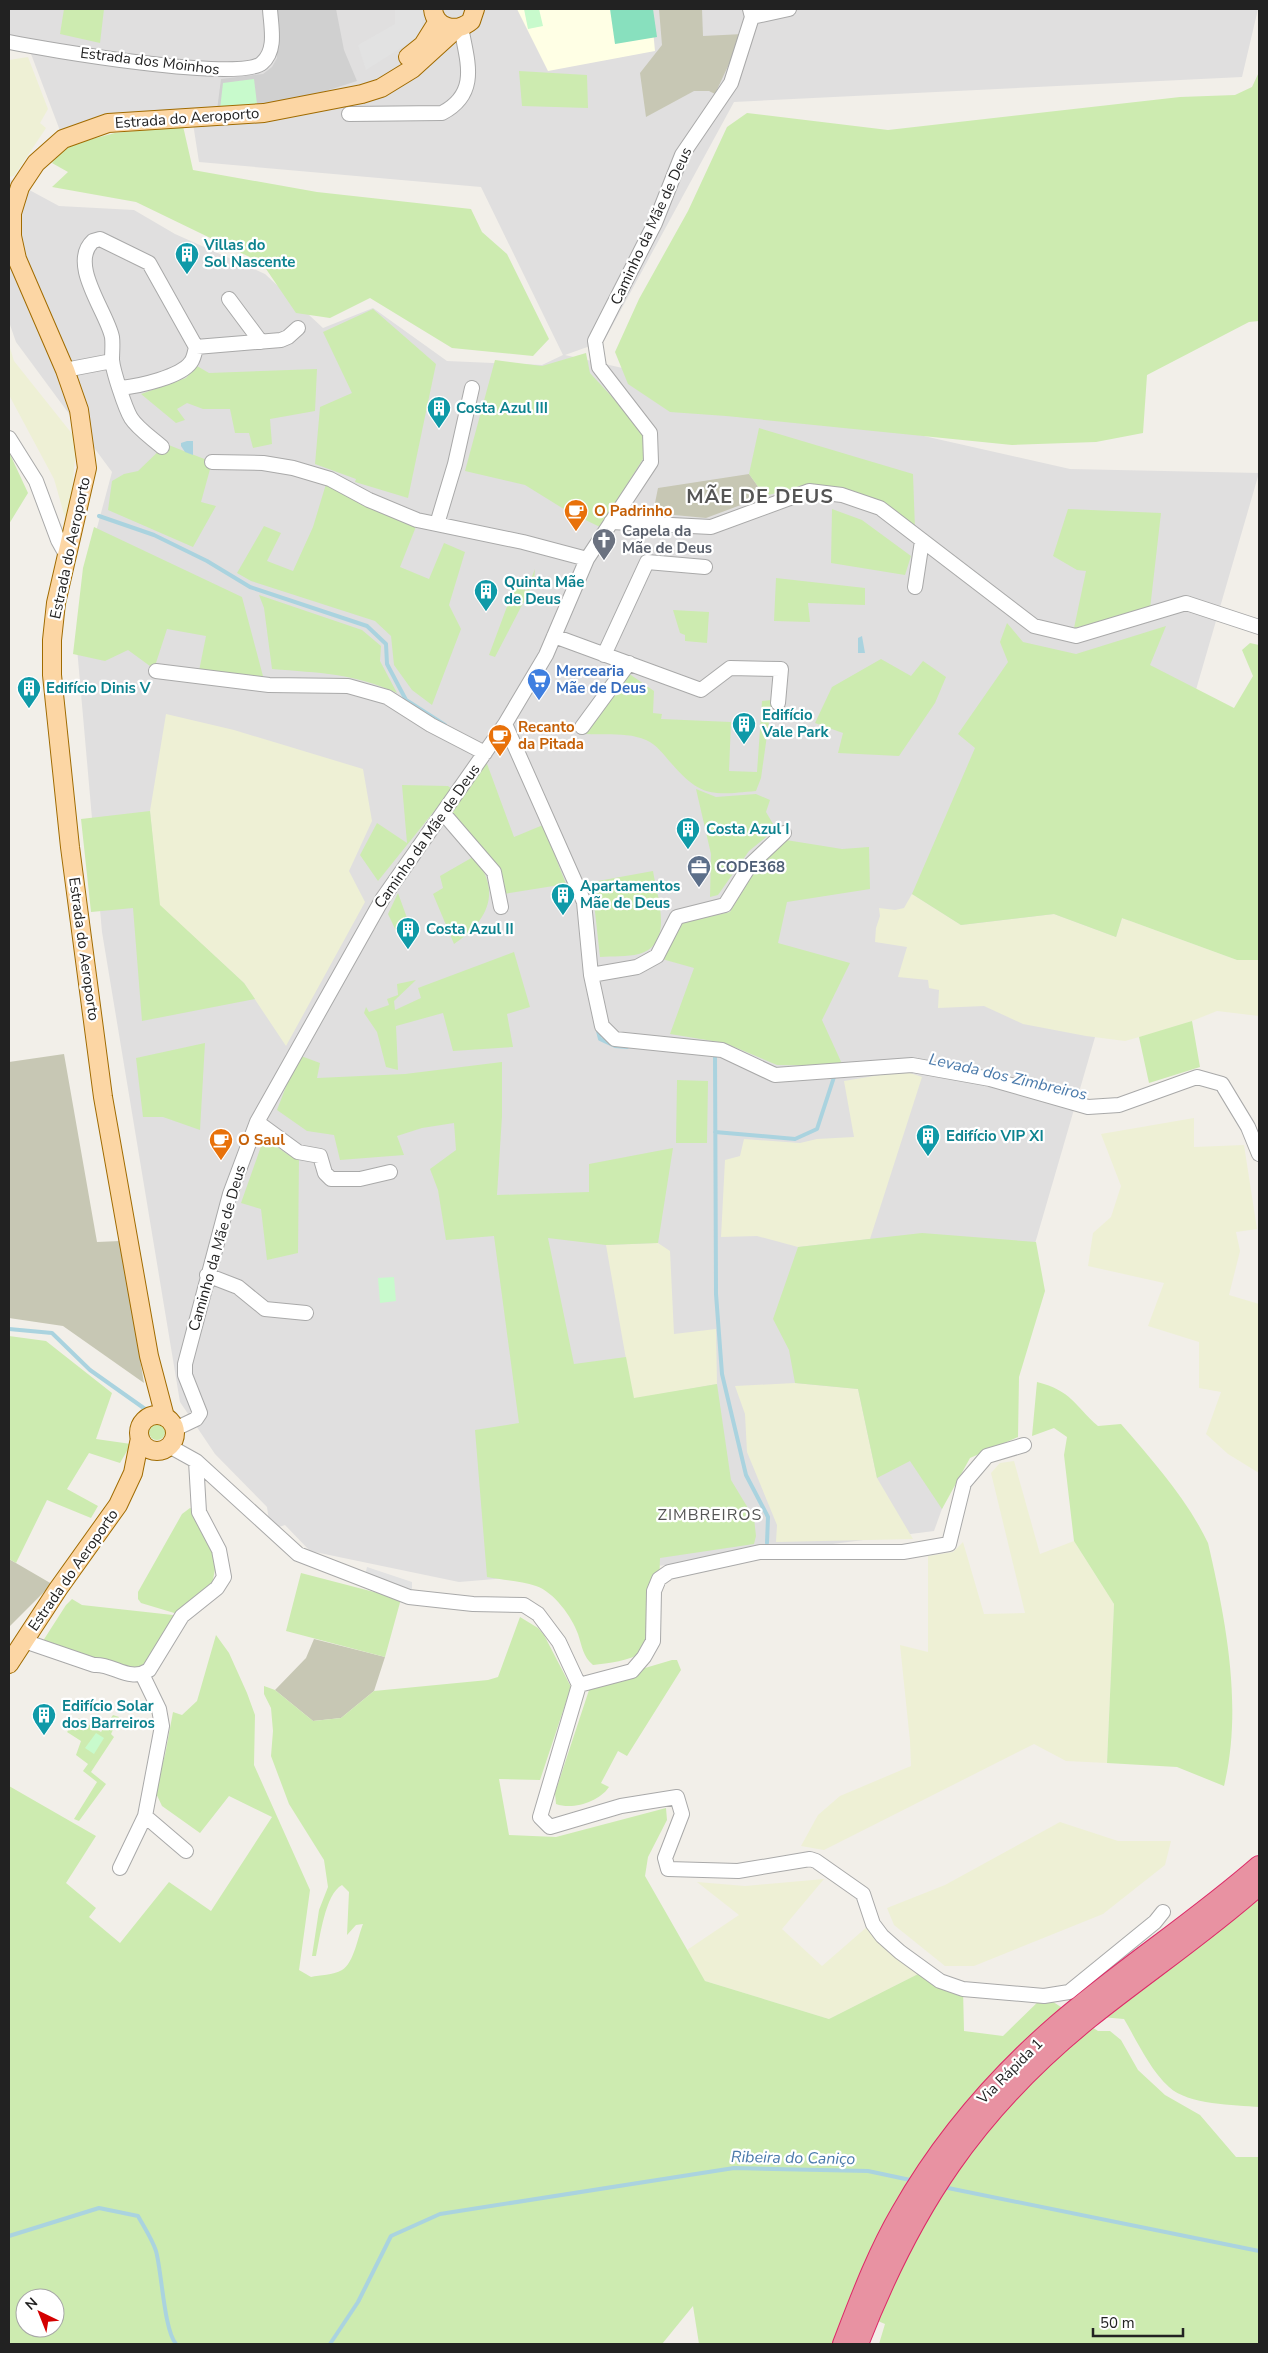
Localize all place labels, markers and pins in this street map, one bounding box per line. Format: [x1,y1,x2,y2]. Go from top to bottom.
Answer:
place label: Villas do Sol Nascente [203,235,295,272]
building icon: Villas do Sol Nascente [174,241,200,275]
building icon: Costa Azul III [426,395,452,429]
place label: Costa Azul III [456,398,548,418]
cafe icon: O Padrinho [563,498,589,532]
place label: O Padrinho [594,501,673,521]
place label: Capela da Mãe de Deus [622,521,712,558]
church icon: Capela da Mãe de Deus [591,527,617,561]
place label: Quinta Mãe de Deus [504,572,584,609]
building icon: Quinta Mãe de Deus [473,578,499,612]
place label: Mercearia Mãe de Deus [556,661,646,698]
supermarket icon: Mercearia Mãe de Deus [526,667,552,701]
building icon: Edifício Dinis V [16,675,42,709]
place label: Edifício Dinis V [46,678,151,698]
place label: Edifício Vale Park [761,705,829,742]
building icon: Edifício Vale Park [731,711,757,745]
place label: Recanto da Pitada [518,717,584,754]
cafe icon: Recanto da Pitada [487,723,513,757]
building icon: Costa Azul I [675,816,701,850]
place label: Costa Azul I [706,819,790,839]
office icon: CODE368 [686,854,712,888]
place label: CODE368 [716,857,785,877]
place label: Apartamentos Mãe de Deus [580,876,680,913]
building icon: Apartamentos Mãe de Deus [550,882,576,916]
building icon: Costa Azul II [395,916,421,950]
place label: Costa Azul II [426,919,514,939]
building icon: Edifício VIP XI [915,1123,941,1157]
place label: Edifício VIP XI [946,1126,1044,1146]
cafe icon: O Saul [208,1127,234,1161]
place label: O Saul [238,1130,285,1150]
place label: Edifício Solar dos Barreiros [62,1696,155,1733]
building icon: Edifício Solar dos Barreiros [31,1702,57,1736]

